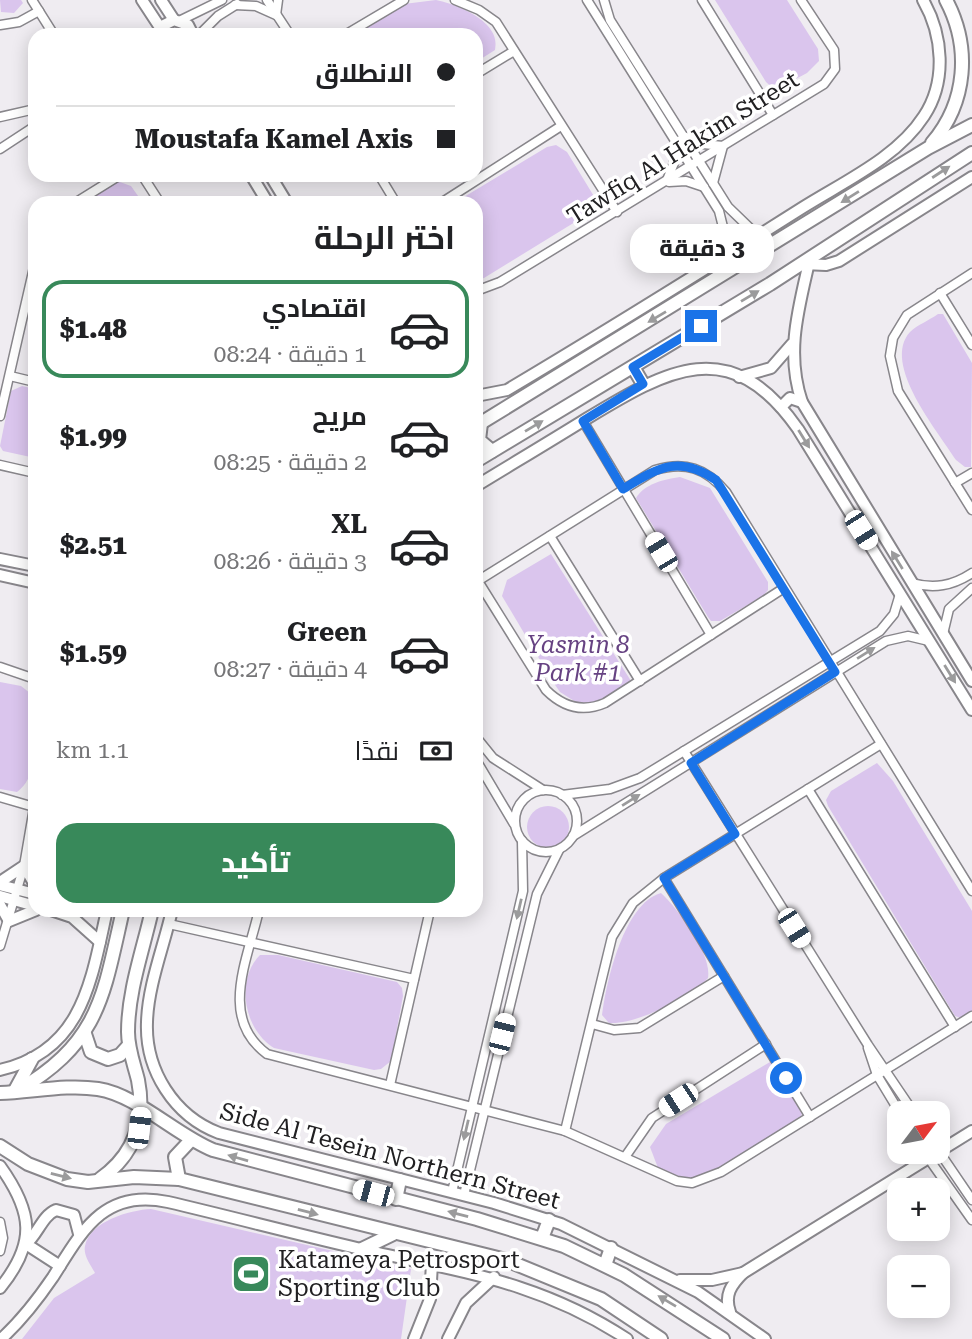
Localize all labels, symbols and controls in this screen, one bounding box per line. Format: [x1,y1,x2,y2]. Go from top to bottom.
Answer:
text: الانطلاق [315,58,413,88]
street label: Tawfiq Al Hakim Street [562,65,804,231]
text: Moustafa Kamel Axis [135,124,413,154]
one-way arrow [931,166,951,179]
one-way arrow [840,191,859,204]
text: اختر الرحلة [314,219,455,257]
callout: 3 دقيقة [629,224,773,274]
text: 3 دقيقة [659,235,745,262]
one-way arrow [740,289,760,302]
text: اقتصادي [262,293,367,323]
icon: car [388,298,451,361]
route end [685,310,717,342]
one-way arrow [647,311,666,324]
text: $1.48 [60,314,127,344]
text: 1 دقيقة · 08:24 [214,341,367,368]
text: مريح [312,401,367,431]
icon: car [388,406,451,469]
one-way arrow [525,420,544,432]
text: $1.99 [60,422,127,452]
one-way arrow [797,429,810,448]
text: 2 دقيقة · 08:25 [214,449,367,476]
car [841,507,882,553]
text: XL [331,509,367,539]
icon: car [388,514,451,577]
car [642,529,681,575]
text: $2.51 [60,530,127,560]
text: 3 دقيقة · 08:26 [214,548,367,575]
one-way arrow [891,551,904,570]
text: Green [287,617,367,647]
icon: car [388,622,451,685]
park label: Yasmin 8 Park #1 [526,631,630,687]
text: $1.59 [60,638,127,668]
one-way arrow [856,647,875,660]
text: 4 دقيقة · 08:27 [214,656,367,683]
one-way arrow [943,664,956,683]
icon: cash [417,732,455,770]
text: نقدًا [355,736,399,766]
text: 1.1 km [56,737,129,764]
one-way arrow [622,794,641,807]
button: تأكيد [56,823,455,903]
one-way arrow [513,898,524,920]
car [774,905,815,951]
car [487,1011,518,1057]
route start [770,1062,802,1094]
car [655,1080,702,1120]
street label: Side Al Tesein Northern Street [217,1097,563,1215]
north arrow [887,1101,950,1164]
map controls [887,1101,950,1318]
car [127,1106,152,1150]
one-way arrow [461,1119,472,1141]
one-way arrow [227,1152,248,1162]
one-way arrow [50,1171,72,1182]
car [350,1177,397,1209]
button: + [887,1178,950,1241]
one-way arrow [297,1207,319,1218]
one-way arrow [447,1208,469,1219]
place label: Katameya Petrosport Sporting Club [278,1246,520,1302]
sports icon: Katameya Petrosport Sporting Club [230,1253,272,1295]
button: − [887,1255,950,1318]
one-way arrow [657,1295,676,1308]

